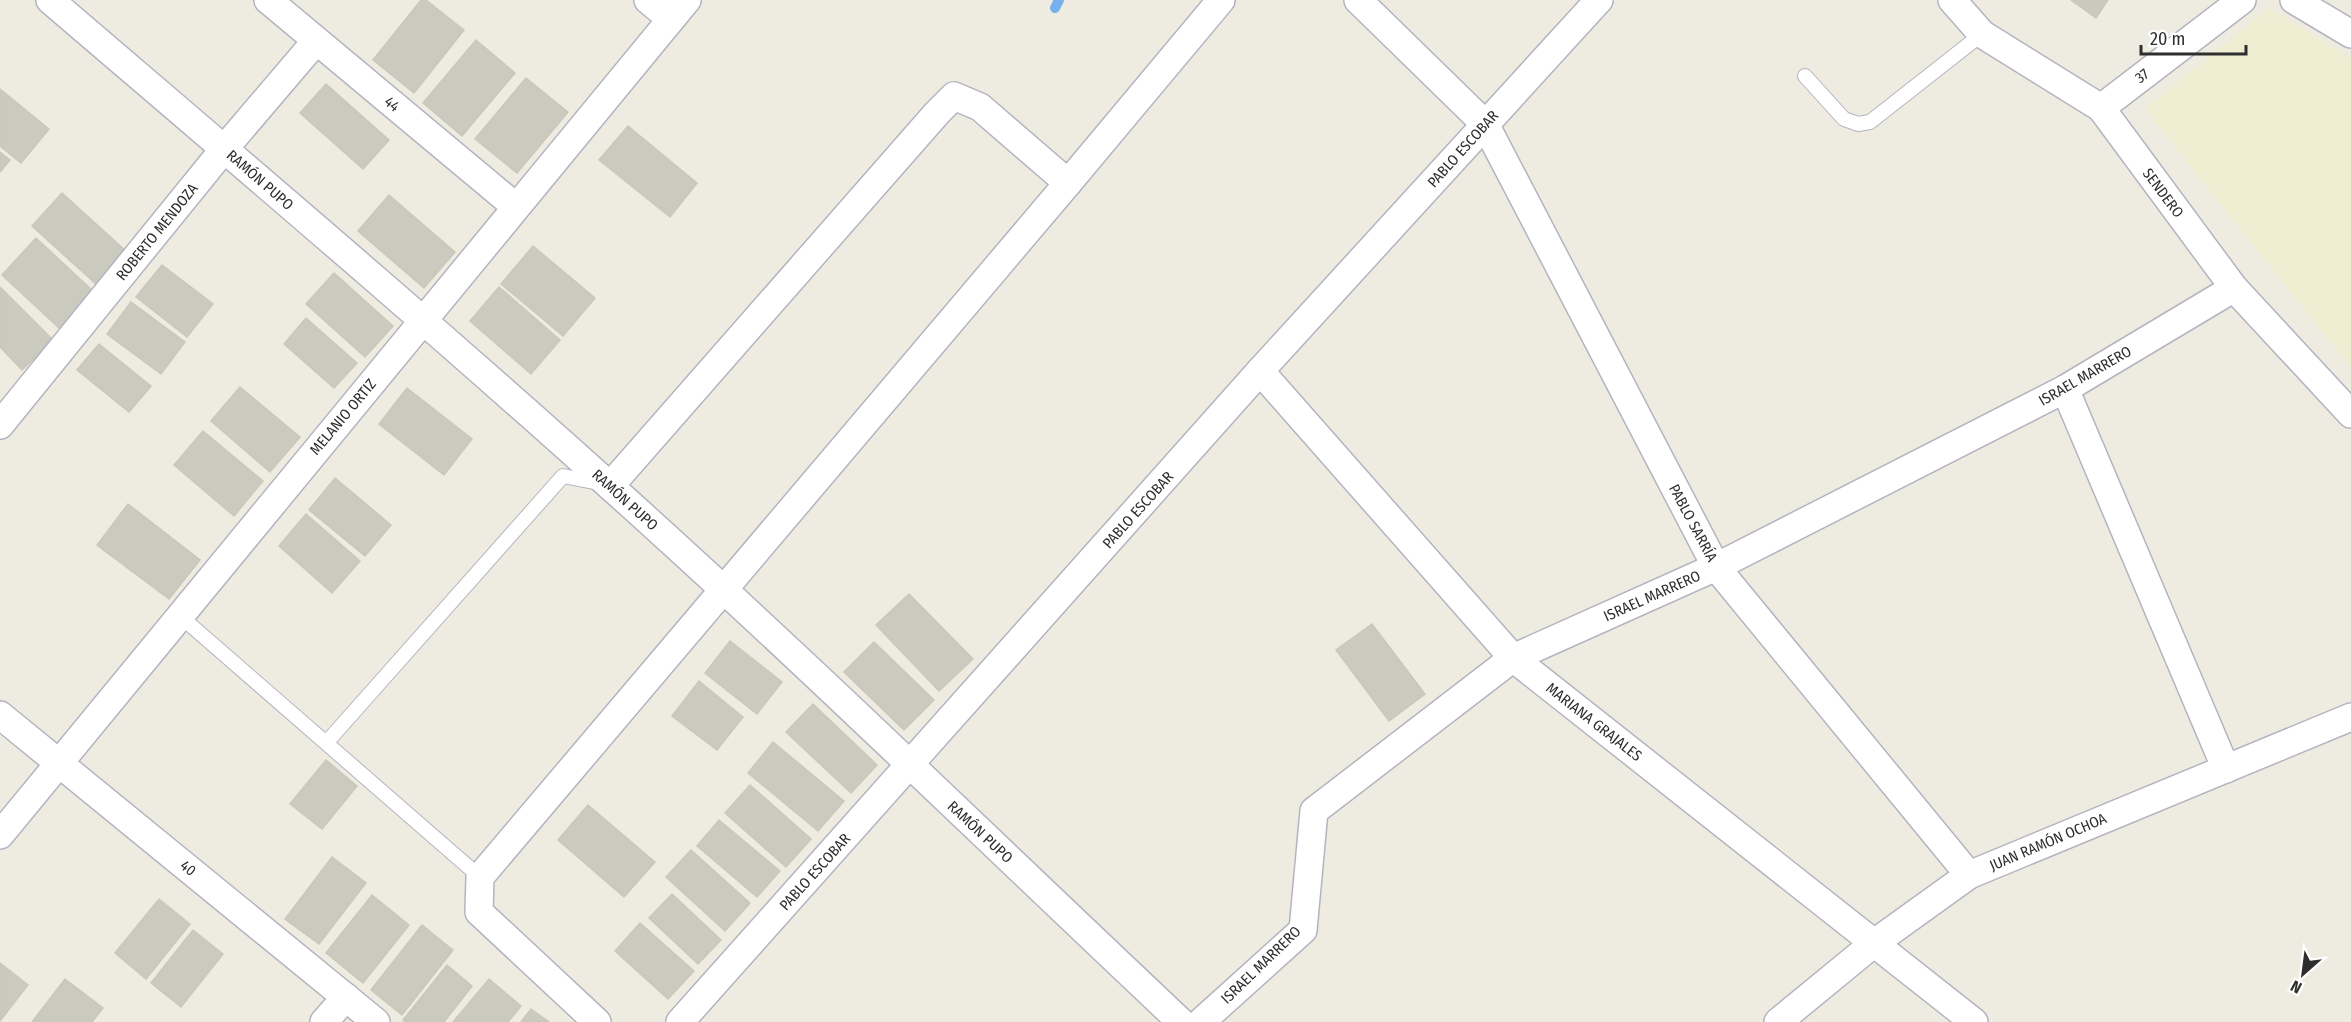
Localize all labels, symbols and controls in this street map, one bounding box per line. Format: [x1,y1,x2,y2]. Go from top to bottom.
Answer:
scale bar [2141,18,2246,56]
text: 20 m [2150,28,2185,50]
street label: 37 [2131,65,2153,87]
street label: 44 [381,92,403,116]
street label: PABLO ESCOBAR [1424,107,1502,191]
street label: RAMÓN PUPO [223,146,297,214]
street label: SENDERO [2139,165,2187,221]
street label: ROBERTO MENDOZA [112,180,202,284]
street label: ISRAEL MARRERO [2035,342,2135,410]
street label: MELANIO ORTIZ [306,375,380,459]
street label: RAMÓN PUPO [588,466,662,534]
street label: PABLO ESCOBAR [1099,468,1177,552]
street label: PABLO SARRÍA [1665,481,1721,565]
street label: ISRAEL MARRERO [1601,567,1703,625]
street label: MARIANA GRAJALES [1542,679,1646,765]
street label: RAMÓN PUPO [944,797,1016,867]
street label: JUAN RAMÓN OCHOA [1987,809,2109,875]
street label: PABLO ESCOBAR [776,830,854,914]
street label: 40 [176,856,200,880]
street label: ISRAEL MARRERO [1217,922,1305,1008]
north arrow [2273,944,2333,1004]
text: N [2287,976,2305,997]

